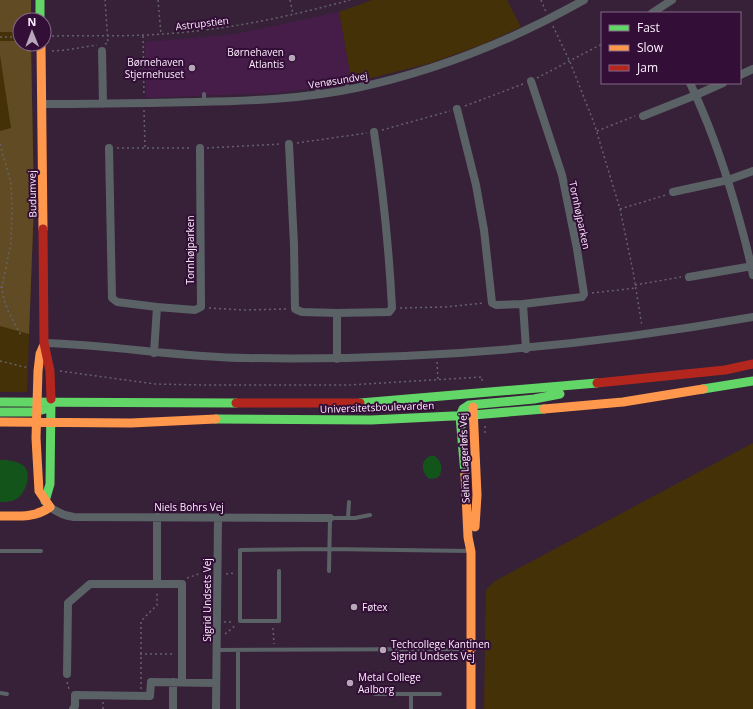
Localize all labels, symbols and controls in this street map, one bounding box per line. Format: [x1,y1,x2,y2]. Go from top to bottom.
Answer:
north arrow [12,12,52,52]
legend [601,12,741,84]
street label: Astrupstien [175,13,229,33]
text: N [27,14,36,29]
text: Fast [637,19,660,36]
text: Slow [637,39,664,56]
place label: Børnehaven Atlantis [227,45,284,71]
marker: Børnehaven Atlantis [287,53,297,63]
place label: Børnehaven Stjernehuset [125,55,184,81]
text: Jam [636,59,658,76]
marker: Børnehaven Stjernehuset [187,63,197,73]
street label: Venøsundvej [307,68,369,92]
street label: Budumvej [25,170,39,218]
street label: Tornhøjparken [566,180,594,250]
street label: Tornhøjparken [183,215,197,285]
street label: Universitetsboulevarden [320,398,434,416]
street label: Selma Lagerløfs Vej [455,413,473,503]
street label: Niels Bohrs Vej [154,500,224,514]
street label: Sigrid Undsets Vej [200,558,214,642]
place label: Føtex [362,600,388,614]
marker: Føtex [349,602,359,612]
place label: Techcollege Kantinen Sigrid Undsets Vej [391,637,490,663]
marker: Techcollege Kantinen Sigrid Undsets Vej [378,645,388,655]
place label: Metal College Aalborg [358,670,421,696]
marker: Metal College Aalborg [345,678,355,688]

